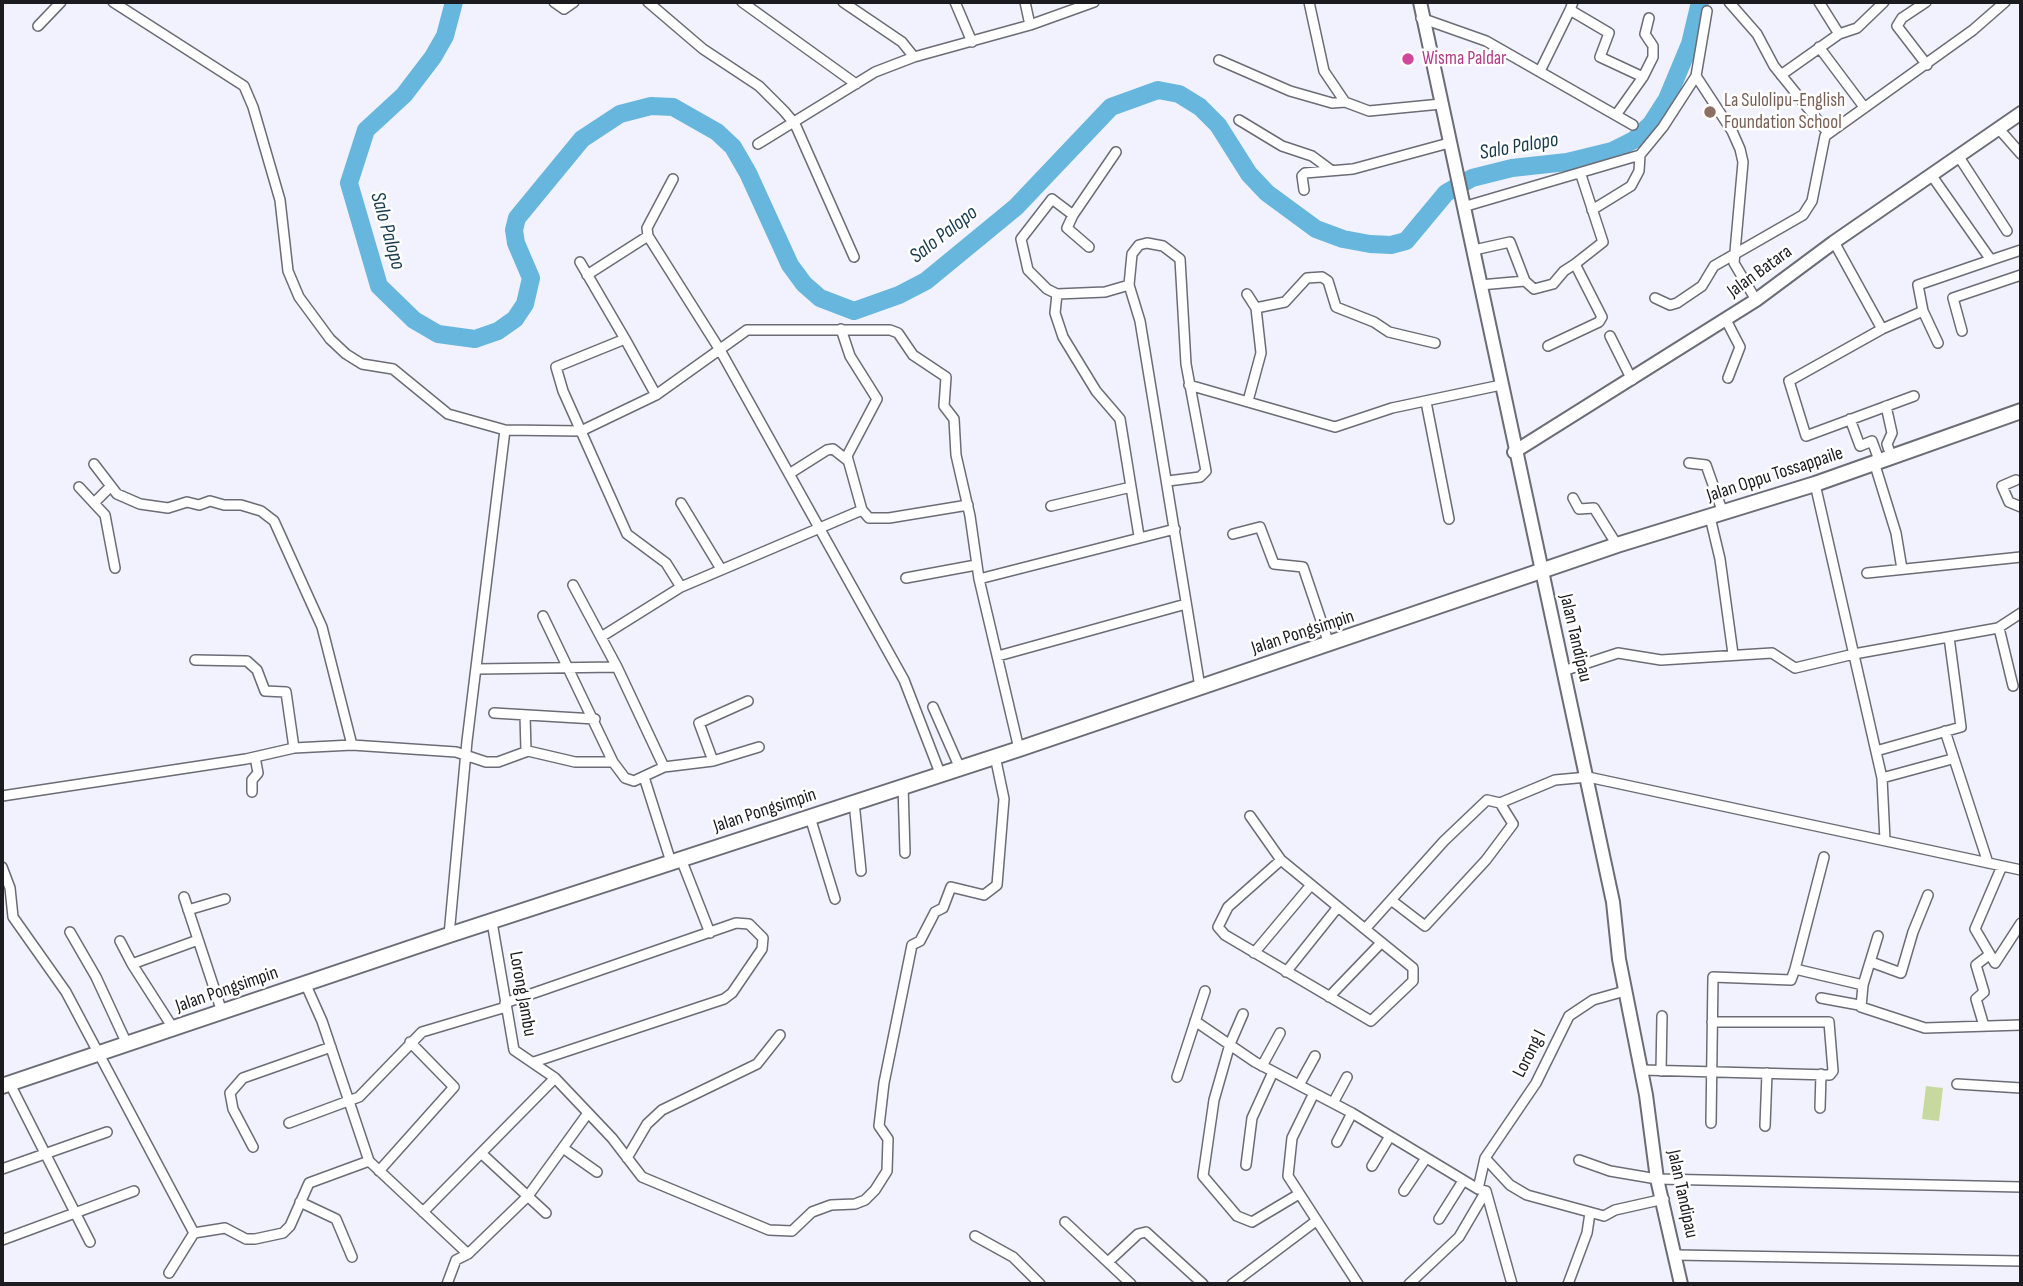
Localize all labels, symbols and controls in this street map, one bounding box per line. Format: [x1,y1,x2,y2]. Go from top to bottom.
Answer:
place label: Wisma Paldar [1422,48,1507,70]
marker: Wisma Paldar [1400,51,1416,67]
place label: La Sulolipu-English Foundation School [1724,90,1845,134]
marker: La Sulolipu-English Foundation School [1702,104,1718,120]
water label: Salo Palopo [1478,128,1560,166]
water label: Salo Palopo [364,189,410,273]
water label: Salo Palopo [905,201,983,269]
street label: Jalan Batara [1723,241,1797,303]
street label: Jalan Oppu Tossappaile [1704,442,1846,508]
street label: Jalan Tandipau [1554,592,1596,684]
street label: Jalan Pongsimpin [1249,606,1357,660]
street label: Jalan Pongsimpin [711,784,819,838]
street label: Lorong Jambu [503,950,541,1038]
street label: Jalan Pongsimpin [173,962,281,1018]
street label: Lorong I [1508,1026,1552,1082]
street label: Jalan Tandipau [1662,1148,1702,1240]

